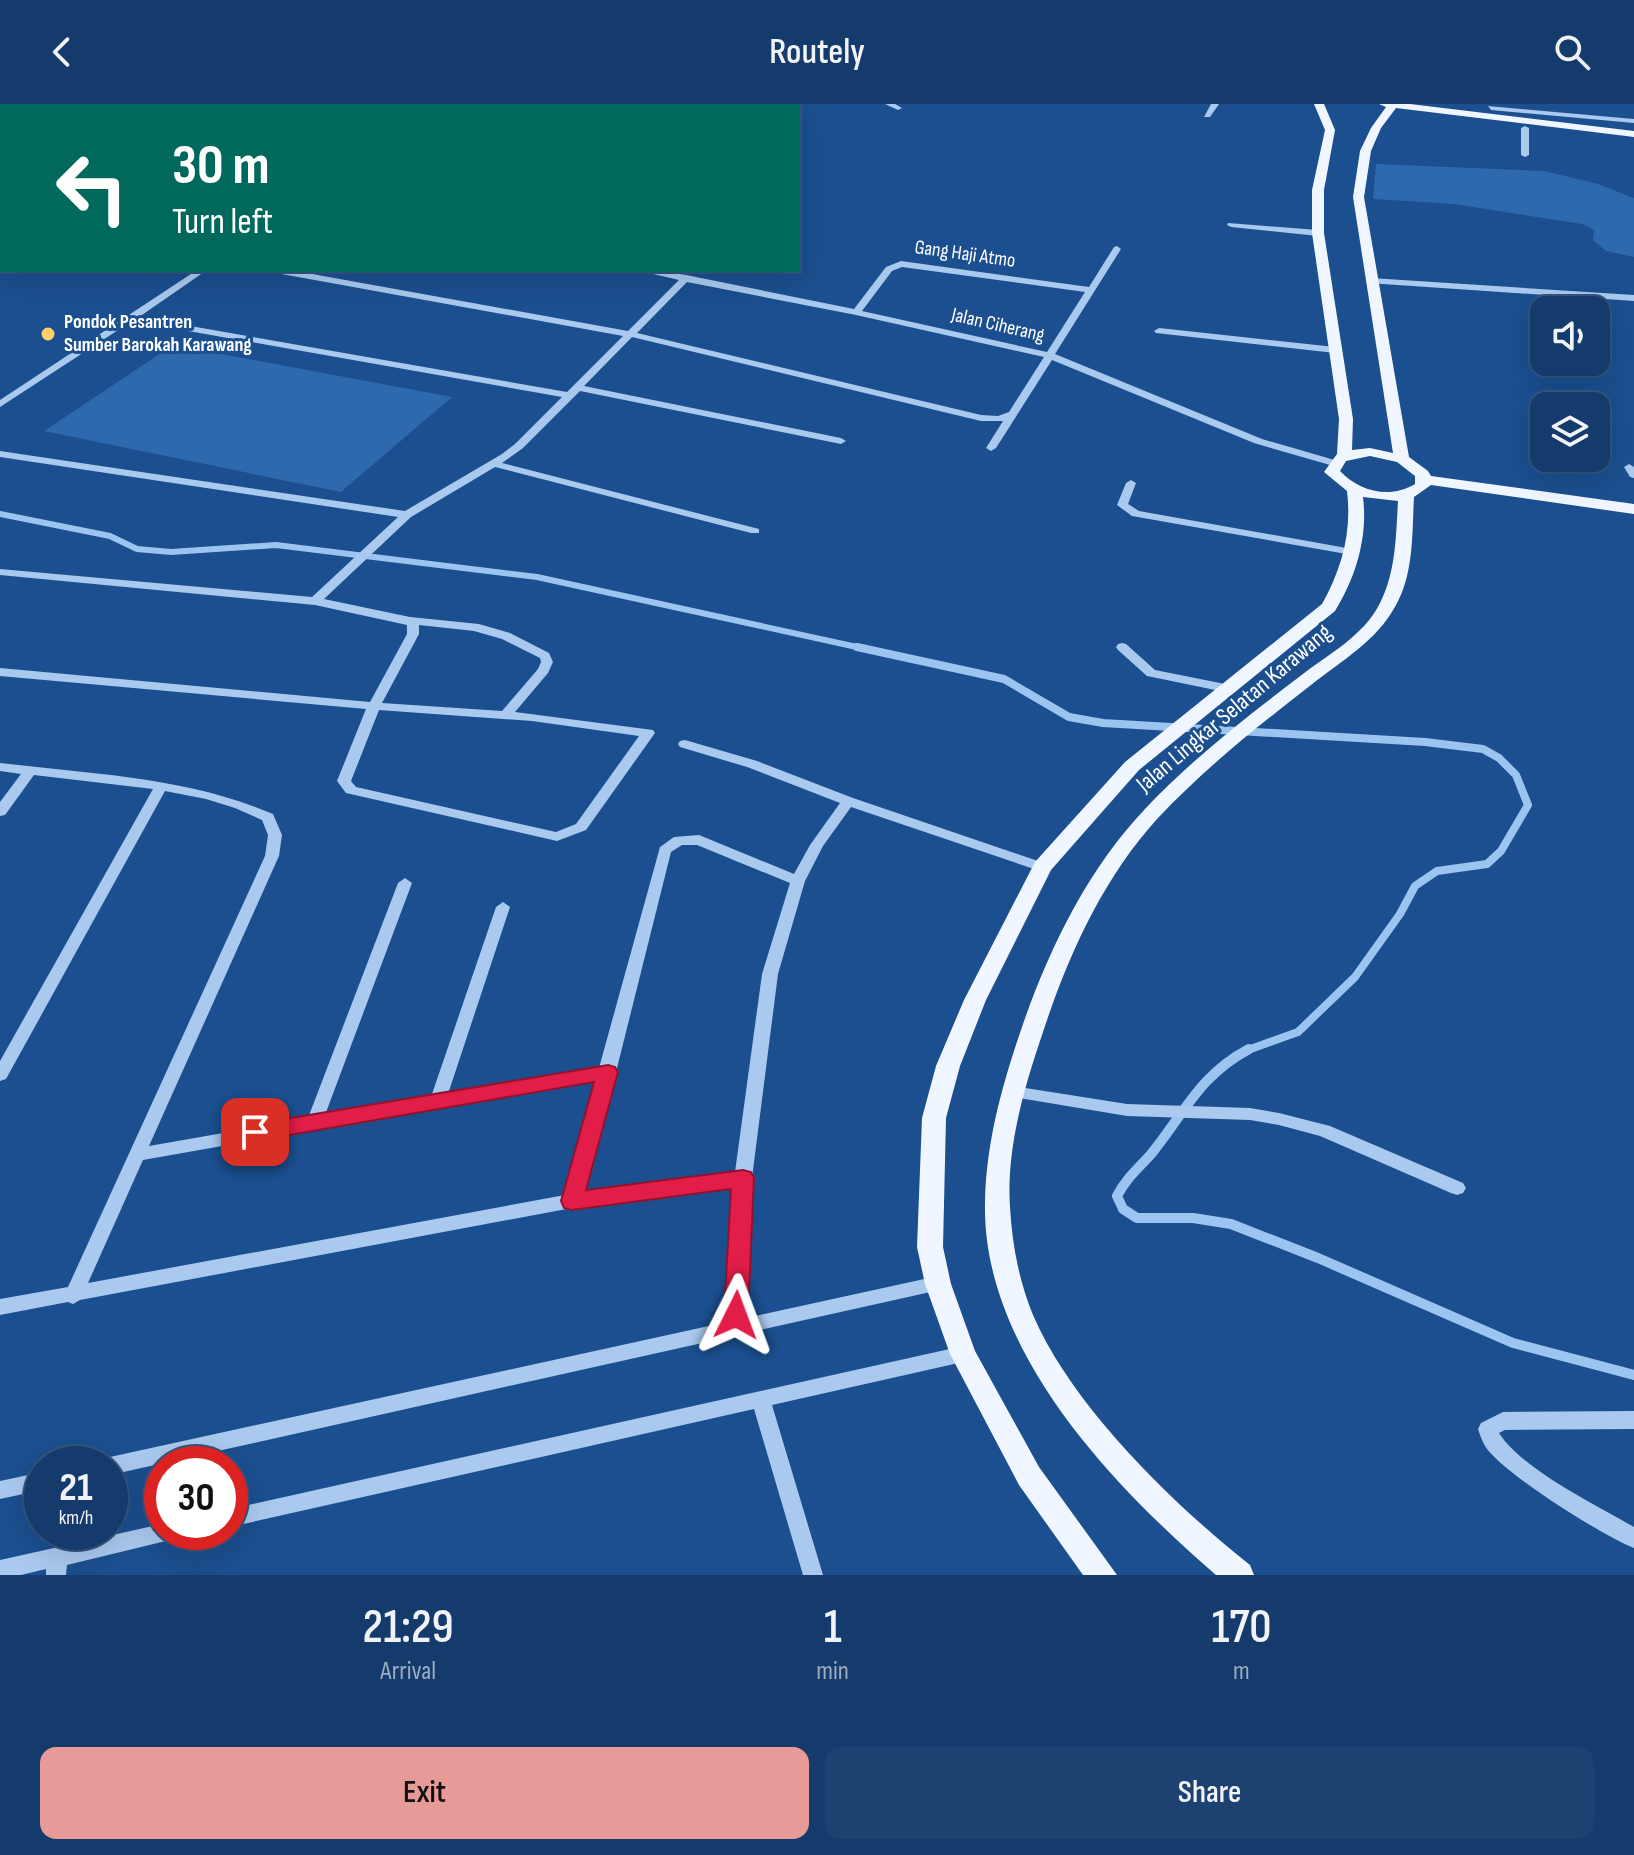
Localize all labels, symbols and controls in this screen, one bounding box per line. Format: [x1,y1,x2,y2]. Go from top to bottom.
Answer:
icon: back [40,30,84,74]
icon: search [1550,30,1594,74]
text: Routely [769,31,865,74]
text: 30 m [172,133,270,200]
icon: left [40,136,144,240]
text: Turn left [172,201,273,244]
street label: Gang Haji Atmo [913,235,1017,273]
map controls [1530,296,1610,472]
button: sound [1530,296,1610,376]
street label: Jalan Ciherang [948,302,1047,347]
place label: Pondok Pesantren Sumber Barokah Karawang [64,310,252,357]
marker: Pondok Pesantren Sumber Barokah Karawang [39,325,57,343]
button: layers [1530,392,1610,472]
street label: Jalan Lingkar Selatan Karawang [1130,618,1338,799]
pin [221,1098,289,1166]
icon: arrive [233,1110,277,1154]
position arrow [694,1273,778,1357]
speed limit sign: 30 [144,1446,248,1550]
text: 21 [59,1464,93,1512]
text: km/h [59,1506,93,1530]
text: 21:29 [363,1599,454,1656]
text: 1 [824,1599,842,1656]
text: 170 [1211,1599,1271,1656]
text: Arrival [380,1656,436,1687]
text: min [816,1656,849,1687]
text: m [1233,1656,1250,1687]
button: Exit [40,1747,809,1839]
button: Share [825,1747,1594,1839]

